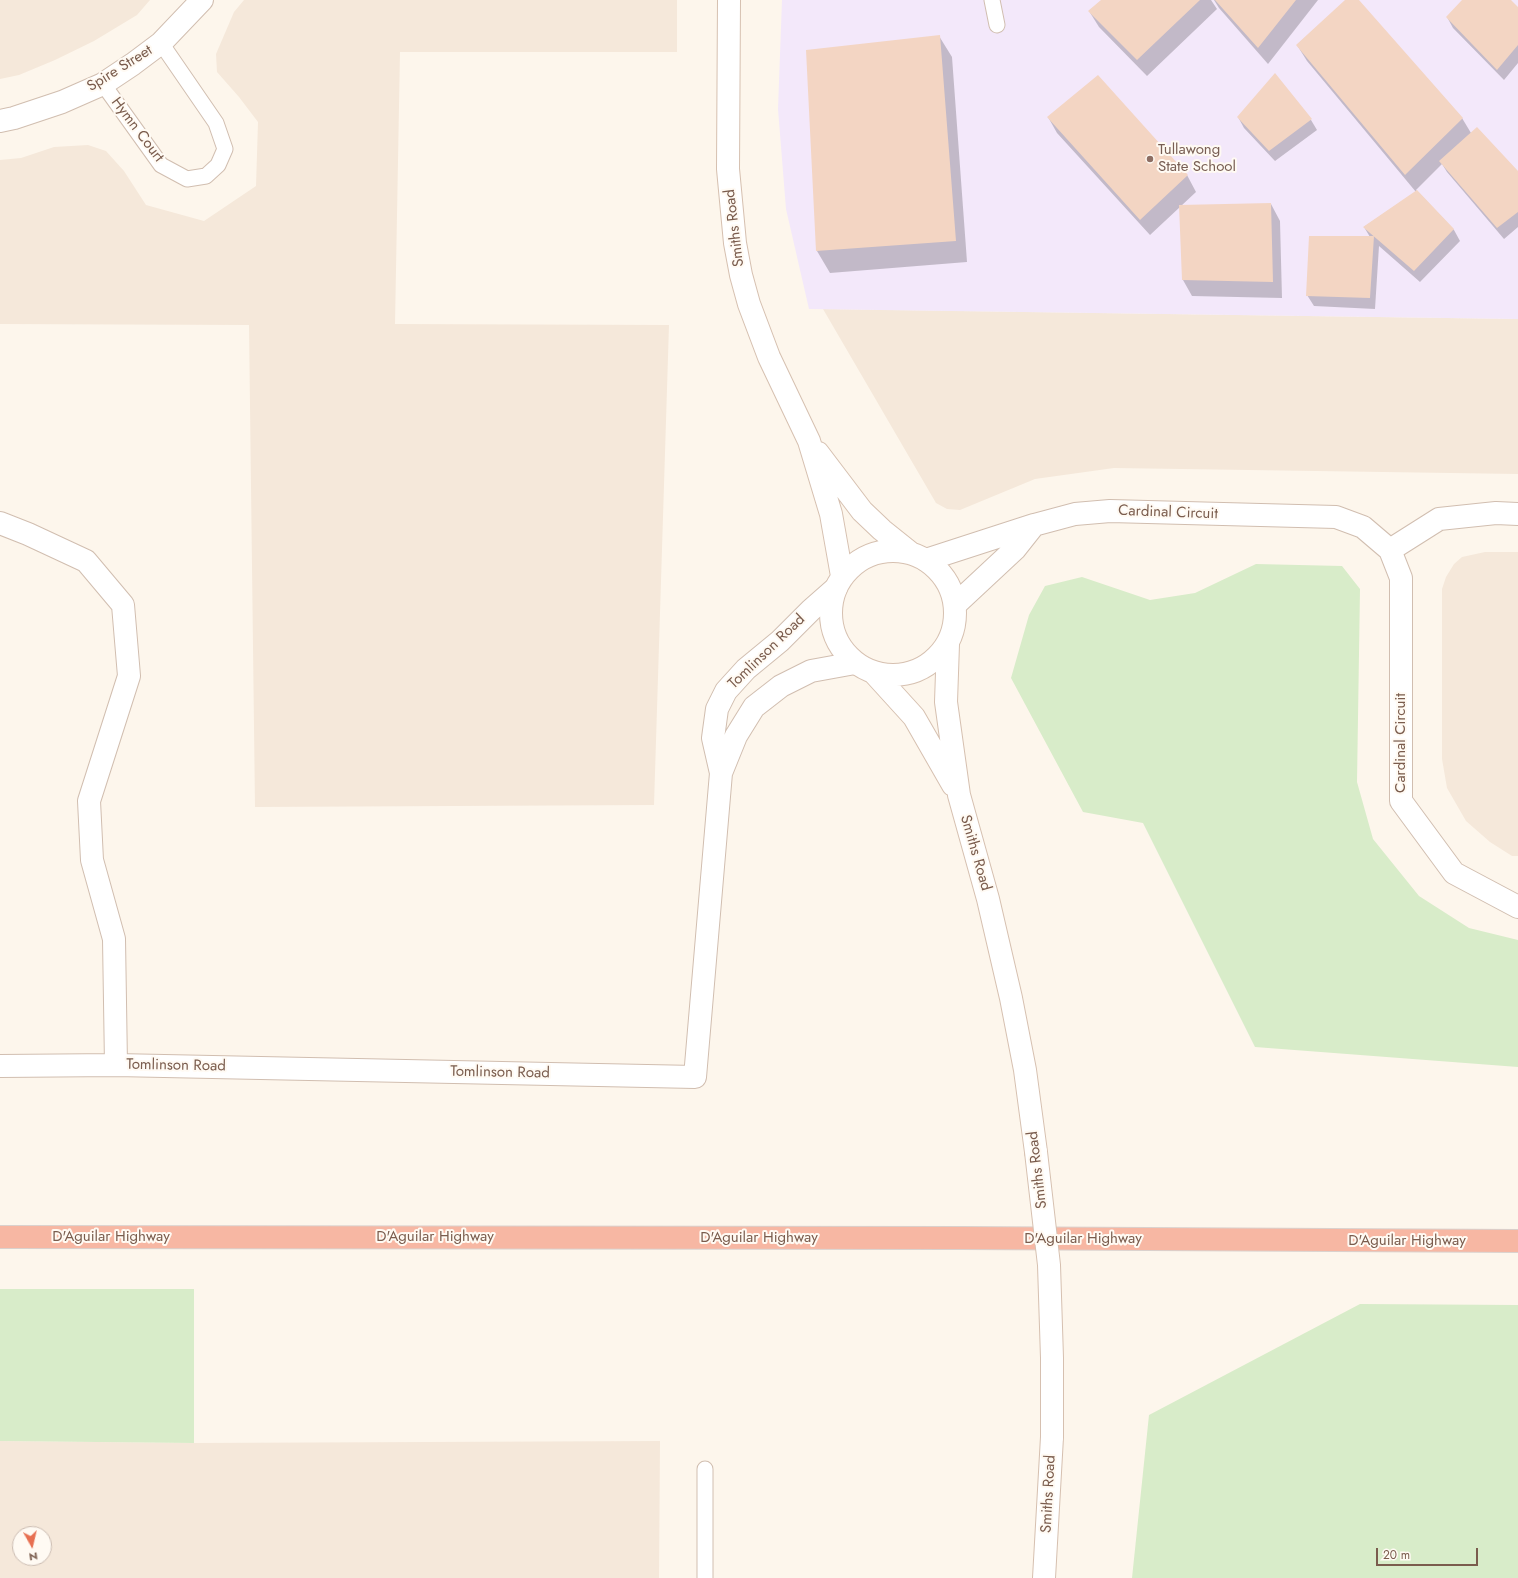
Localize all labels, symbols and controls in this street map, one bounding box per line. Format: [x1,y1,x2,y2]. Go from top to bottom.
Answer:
street label: Spire Street [84,42,156,96]
street label: Hymn Court [107,94,167,166]
place label: Tullawong State School [1158,141,1236,176]
marker: Tullawong State School [1145,154,1155,164]
street label: Smiths Road [721,188,749,268]
street label: Cardinal Circuit [1118,502,1218,524]
street label: Tomlinson Road [725,611,809,693]
street label: Cardinal Circuit [1392,693,1410,793]
street label: Smiths Road [956,813,994,893]
street label: Tomlinson Road [126,1056,226,1076]
street label: Tomlinson Road [450,1063,550,1083]
street label: Smiths Road [1024,1130,1052,1210]
street label: D'Aguilar Highway [52,1228,170,1246]
street label: D'Aguilar Highway [376,1228,494,1246]
street label: D'Aguilar Highway [700,1229,818,1247]
street label: D'Aguilar Highway [1024,1230,1142,1248]
street label: D'Aguilar Highway [1348,1232,1466,1250]
street label: Smiths Road [1038,1454,1060,1534]
north arrow [12,1526,52,1566]
scale bar [1378,1540,1480,1566]
text: 20 m [1383,1546,1410,1564]
text: N [28,1548,39,1565]

